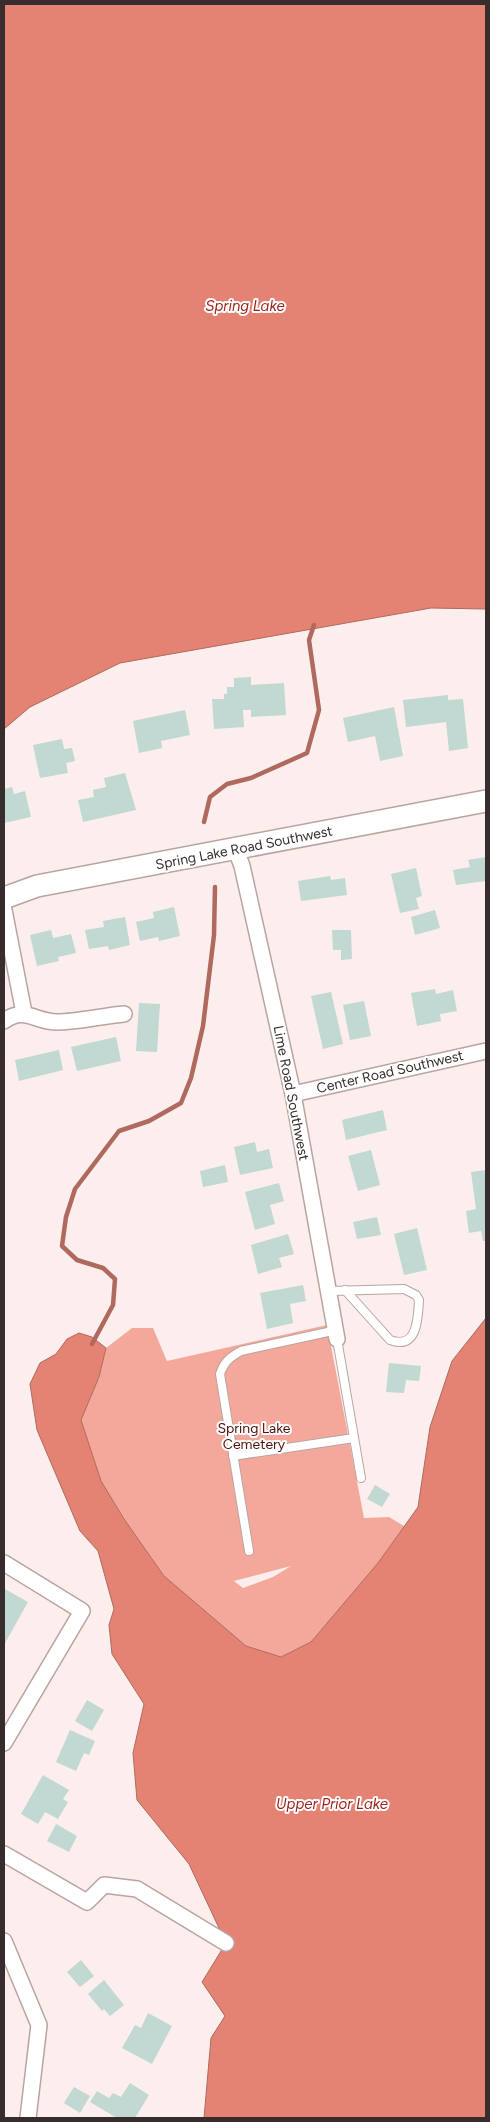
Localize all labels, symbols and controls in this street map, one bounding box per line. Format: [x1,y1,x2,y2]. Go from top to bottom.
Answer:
water label: Spring Lake [205,297,285,315]
street label: Spring Lake Road Southwest [154,822,334,874]
street label: Lime Road Southwest [270,1024,312,1162]
street label: Center Road Southwest [315,1047,465,1097]
park label: Spring Lake Cemetery [217,1420,291,1453]
water label: Upper Prior Lake [276,1795,388,1813]

